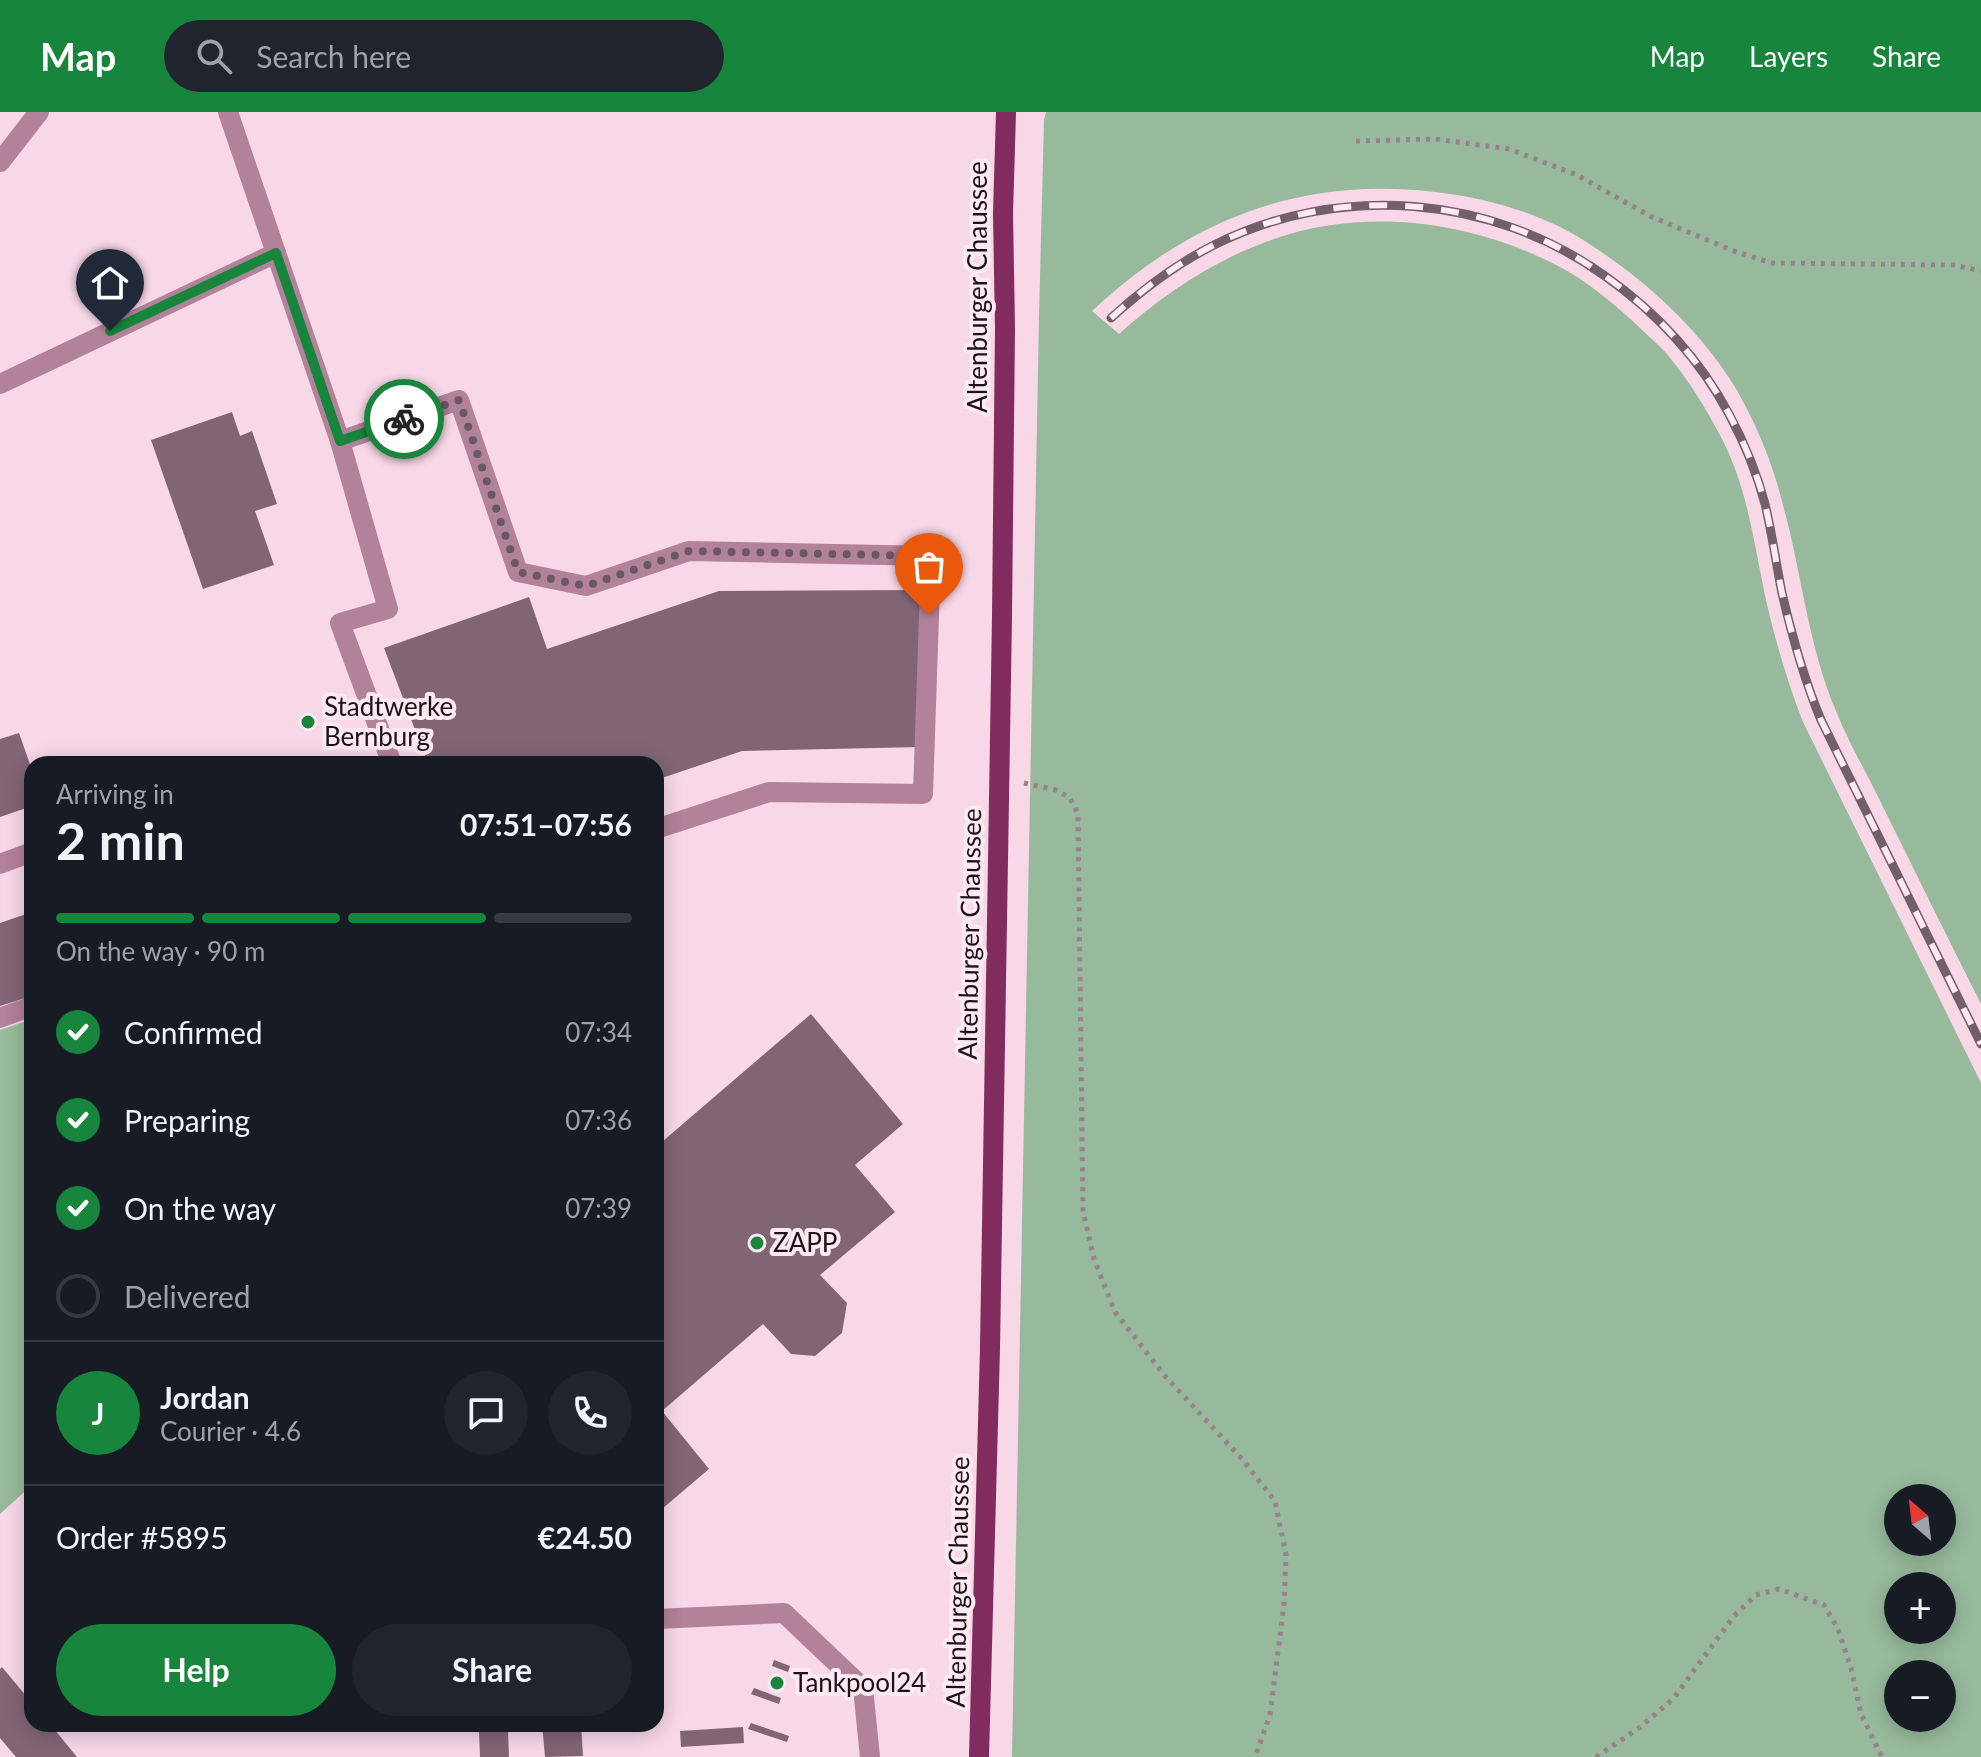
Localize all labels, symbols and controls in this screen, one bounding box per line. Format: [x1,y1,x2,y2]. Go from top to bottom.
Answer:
search box [164,20,724,92]
text: Map [40,33,116,79]
icon: search [192,34,236,78]
text: Search here [256,38,411,74]
text: Map [1650,39,1705,73]
text: Layers [1749,39,1828,73]
text: Share [1872,39,1941,73]
street label: Altenburger Chaussee [961,161,993,413]
pin [76,249,144,331]
icon: home [88,261,132,305]
courier [364,379,444,459]
icon: bike [382,397,426,441]
pin [895,533,963,615]
icon: bag [907,545,951,589]
place label: Stadtwerke Bernburg [324,690,453,752]
marker: Stadtwerke Bernburg [299,713,317,731]
text: Arriving in [56,778,174,810]
text: 07:51–07:56 [460,806,632,842]
street label: Altenburger Chaussee [951,808,987,1060]
text: 2 min [56,809,185,871]
text: On the way · 90 m [56,935,265,967]
icon: check [56,1010,100,1054]
text: Confirmed [124,1014,263,1050]
text: 07:34 [565,1016,632,1048]
icon: check [56,1098,100,1142]
text: Preparing [124,1102,250,1138]
text: 07:36 [565,1104,632,1136]
icon: check [56,1186,100,1230]
text: On the way [124,1190,276,1226]
text: 07:39 [565,1192,632,1224]
place label: ZAPP [773,1226,837,1258]
marker: ZAPP [748,1234,766,1252]
text: Delivered [124,1278,251,1314]
button: chat [444,1371,528,1455]
button: phone [548,1371,632,1455]
text: Jordan [160,1379,250,1415]
text: J [92,1395,104,1431]
text: Courier · 4.6 [160,1415,301,1447]
street label: Altenburger Chaussee [939,1456,975,1708]
north arrow [1884,1484,1956,1556]
map controls [1884,1484,1956,1732]
text: Order #5895 [56,1519,228,1555]
text: €24.50 [538,1519,632,1555]
button: + [1884,1572,1956,1644]
button: Help [56,1624,336,1716]
button: Share [352,1624,632,1716]
button: − [1884,1660,1956,1732]
place label: Tankpool24 [793,1666,926,1698]
marker: Tankpool24 [768,1674,786,1692]

